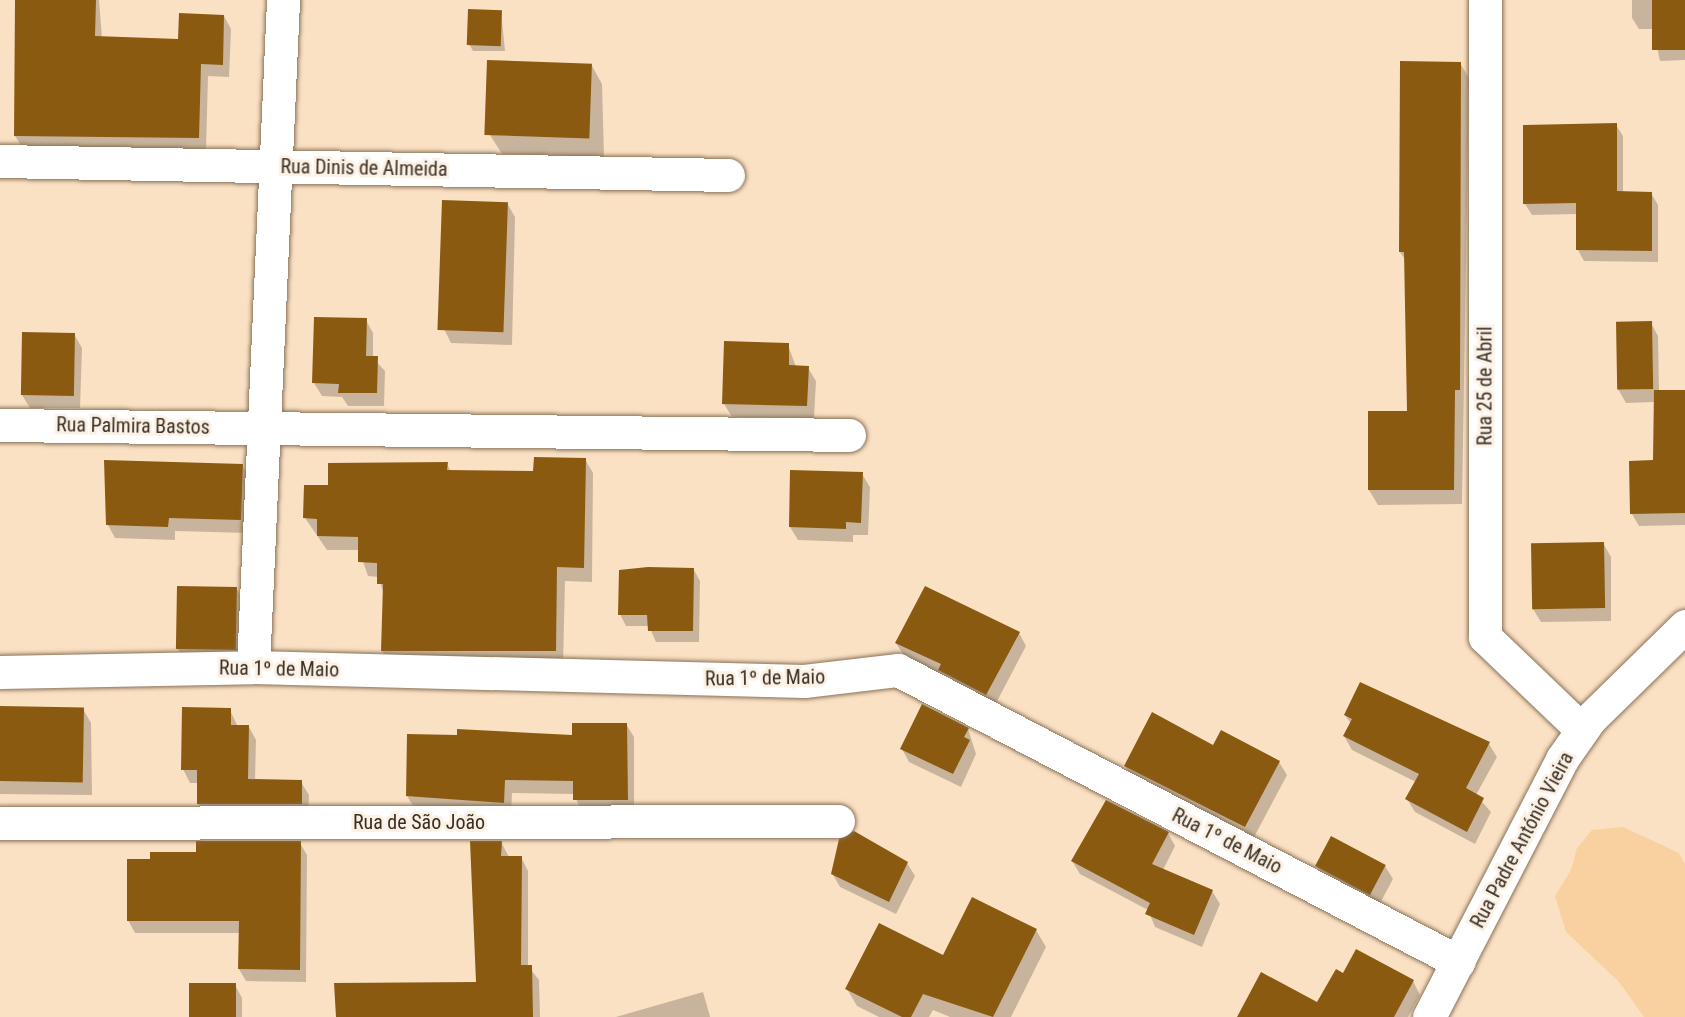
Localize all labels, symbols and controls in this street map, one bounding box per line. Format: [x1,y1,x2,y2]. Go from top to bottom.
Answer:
street label: Rua Dinis de Almeida [280,155,448,181]
street label: Rua 25 de Abril [1473,326,1497,446]
street label: Rua Palmira Bastos [56,413,210,439]
street label: Rua 1º de Maio [219,656,339,682]
street label: Rua 1º de Maio [705,665,825,691]
street label: Rua Padre António Vieira [1465,748,1579,932]
street label: Rua 1º de Maio [1168,803,1286,879]
street label: Rua de São João [353,810,485,834]

